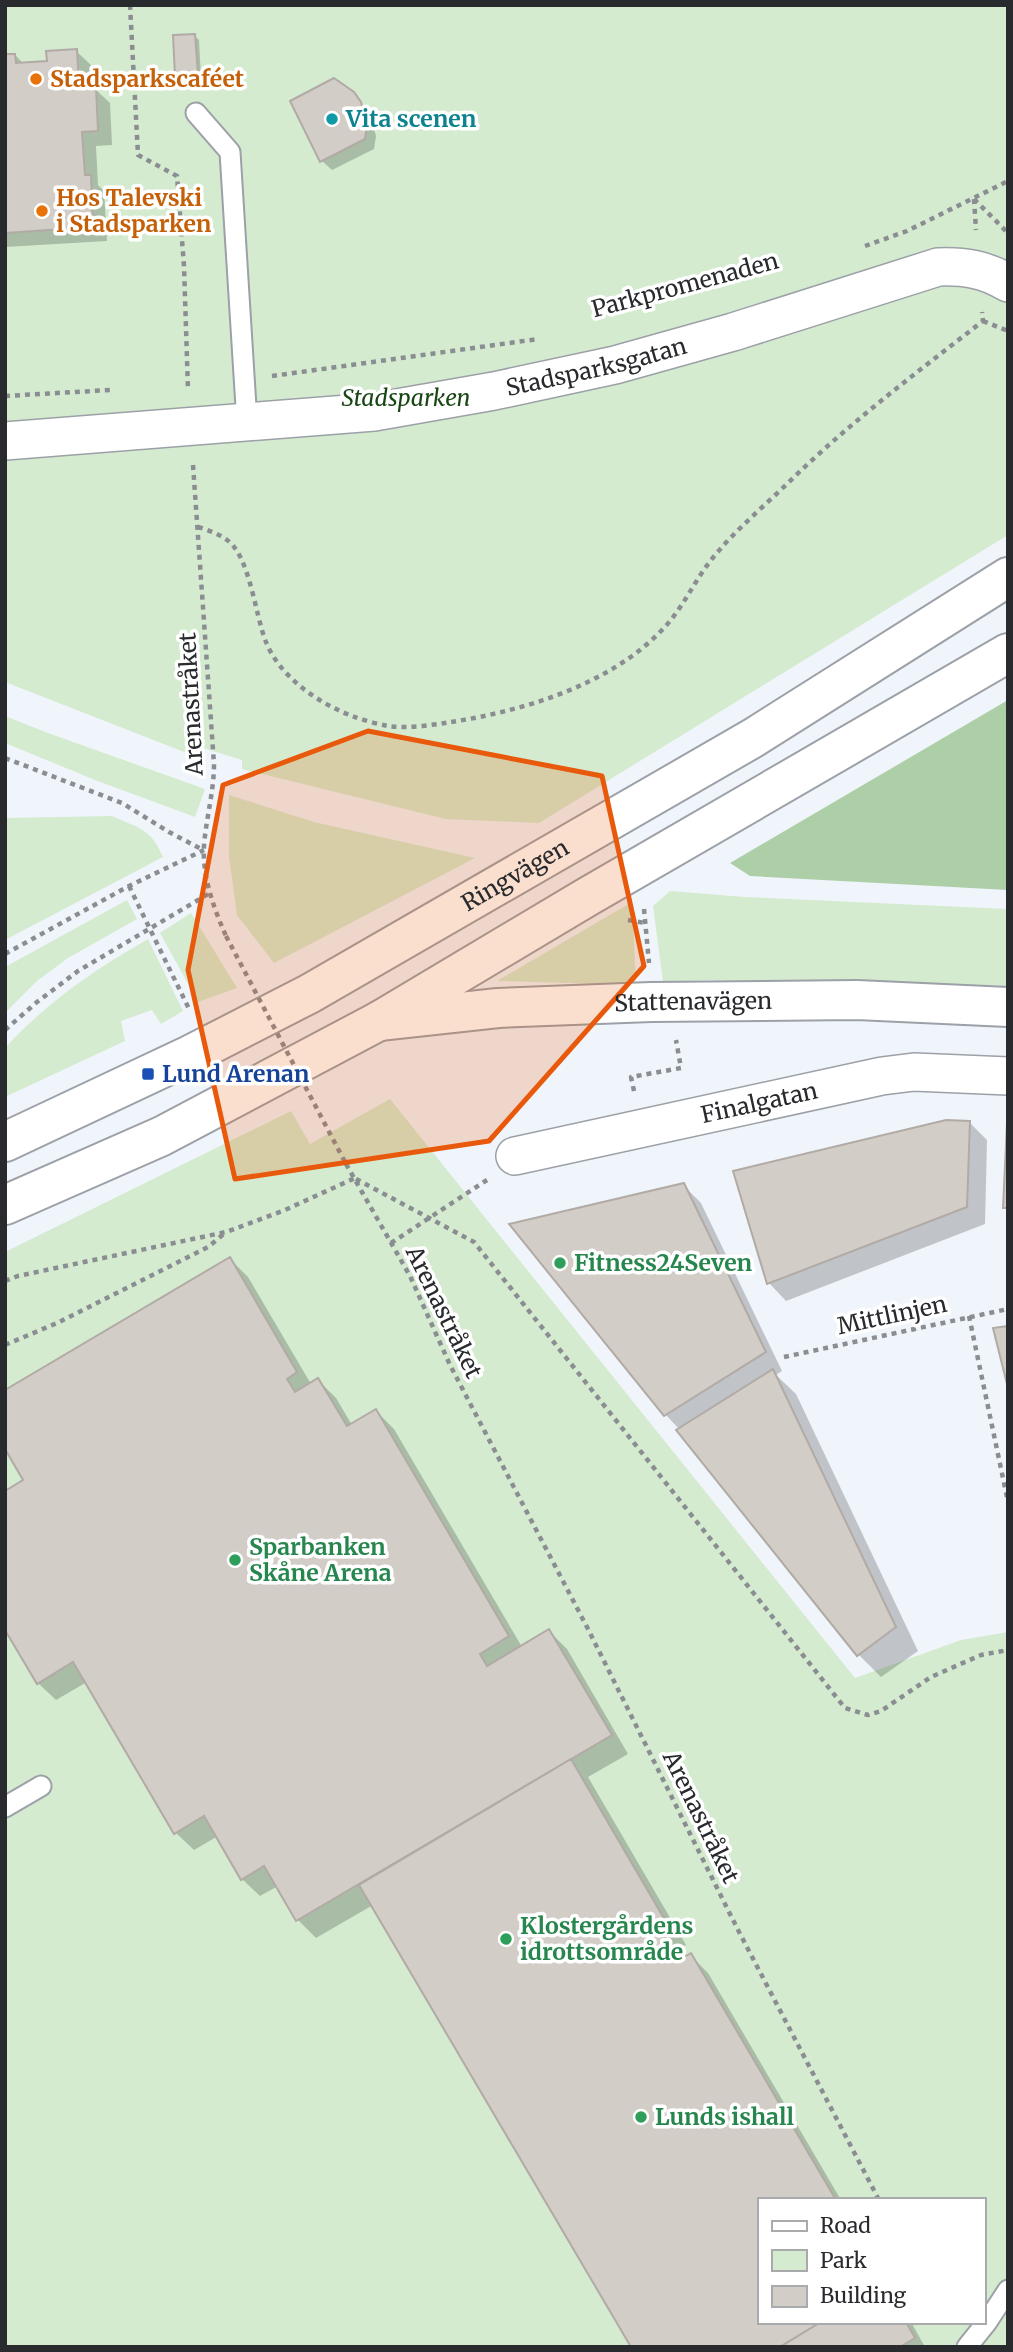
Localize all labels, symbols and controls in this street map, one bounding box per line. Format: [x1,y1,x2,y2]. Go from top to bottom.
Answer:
place label: Stadsparkscaféet [50,64,244,93]
marker: Stadsparkscaféet [28,71,44,87]
place label: Vita scenen [345,104,477,133]
marker: Vita scenen [324,111,340,127]
place label: Hos Talevski i Stadsparken [56,183,212,238]
marker: Hos Talevski i Stadsparken [34,203,50,219]
street label: Parkpromenaden [588,246,781,323]
street label: Stadsparksgatan [503,331,690,402]
park label: Stadsparken [341,383,471,412]
street label: Arenastråket [172,632,209,777]
street label: Ringvägen [456,832,574,917]
street label: Stattenavägen [614,986,772,1017]
place label: Lund Arenan [162,1059,310,1088]
marker: Lund Arenan [140,1066,156,1082]
street label: Finalgatan [698,1075,820,1129]
street label: Arenastråket [400,1240,489,1383]
place label: Fitness24Seven [574,1248,753,1277]
marker: Fitness24Seven [552,1255,568,1271]
street label: Mittlinjen [834,1289,949,1340]
place label: Sparbanken Skåne Arena [249,1532,392,1587]
marker: Sparbanken Skåne Arena [227,1552,243,1568]
street label: Arenastråket [657,1745,746,1888]
place label: Klostergårdens idrottsområde [520,1911,694,1966]
marker: Klostergårdens idrottsområde [498,1931,514,1947]
place label: Lunds ishall [655,2102,794,2131]
marker: Lunds ishall [633,2109,649,2125]
legend [758,2198,985,2324]
text: Road [820,2212,871,2239]
text: Park [820,2247,867,2274]
text: Building [820,2282,907,2309]

